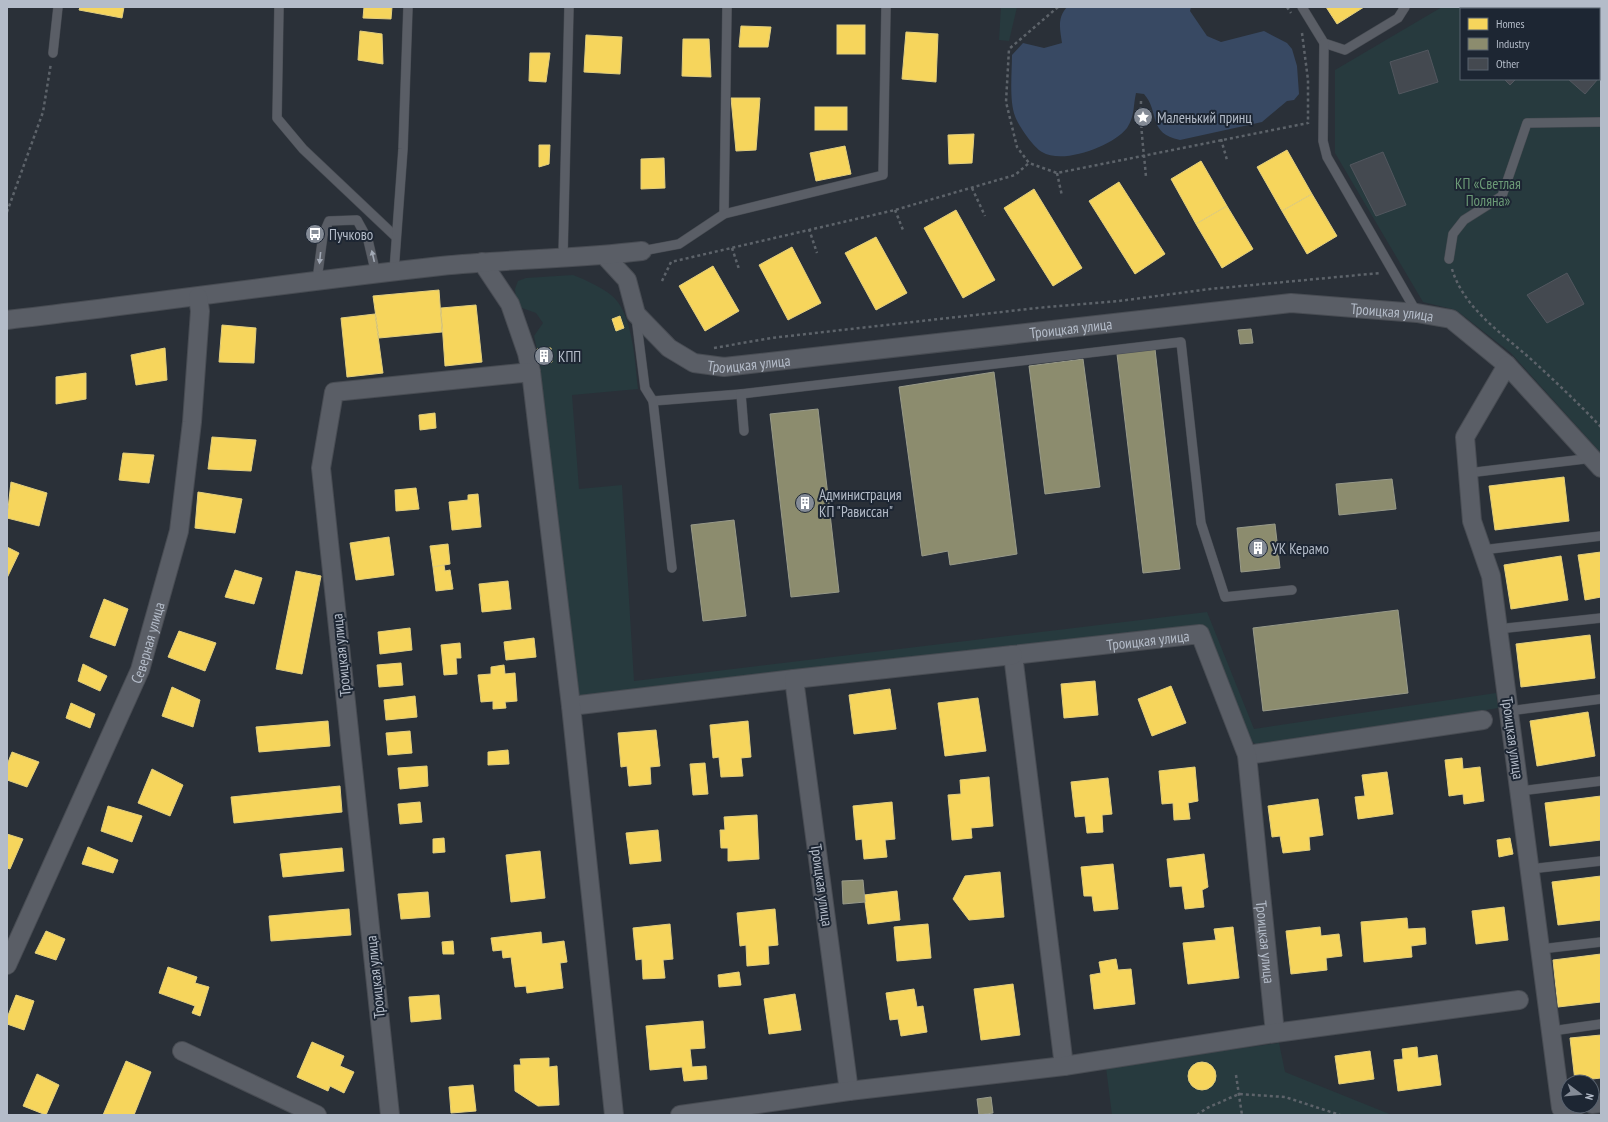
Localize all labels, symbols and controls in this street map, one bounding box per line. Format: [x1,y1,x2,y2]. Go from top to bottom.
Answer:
legend [1460,8,1600,80]
text: Homes [1496,16,1524,31]
text: Industry [1496,36,1530,51]
text: Other [1496,56,1520,71]
place icon: Маленький принц [1132,106,1154,128]
place label: Маленький принц [1157,108,1252,127]
park label: КП «Светлая Поляна» [1455,174,1521,210]
bus stop icon: Пучково [304,223,326,245]
place label: Пучково [329,225,373,244]
one-way arrow [369,250,375,263]
one-way arrow [317,252,323,264]
street label: Троицкая улица [1350,298,1435,325]
street label: Троицкая улица [1028,314,1113,342]
building icon: КПП [533,345,555,367]
place label: КПП [558,347,581,366]
street label: Троицкая улица [706,350,791,377]
place label: Администрация КП "Рависсан" [819,485,902,521]
building icon: Администрация КП "Рависсан" [794,492,816,514]
building icon: УК Керамо [1247,537,1269,559]
place label: УК Керамо [1272,539,1329,558]
street label: Северная улица [126,600,168,686]
street label: Троицкая улица [327,613,355,697]
street label: Троицкая улица [1106,626,1190,654]
street label: Троицкая улица [1498,696,1528,780]
street label: Троицкая улица [807,843,837,927]
street label: Троицкая улица [1252,900,1279,984]
street label: Троицкая улица [361,935,389,1019]
north arrow [1560,1074,1600,1114]
text: N [1582,1092,1597,1102]

